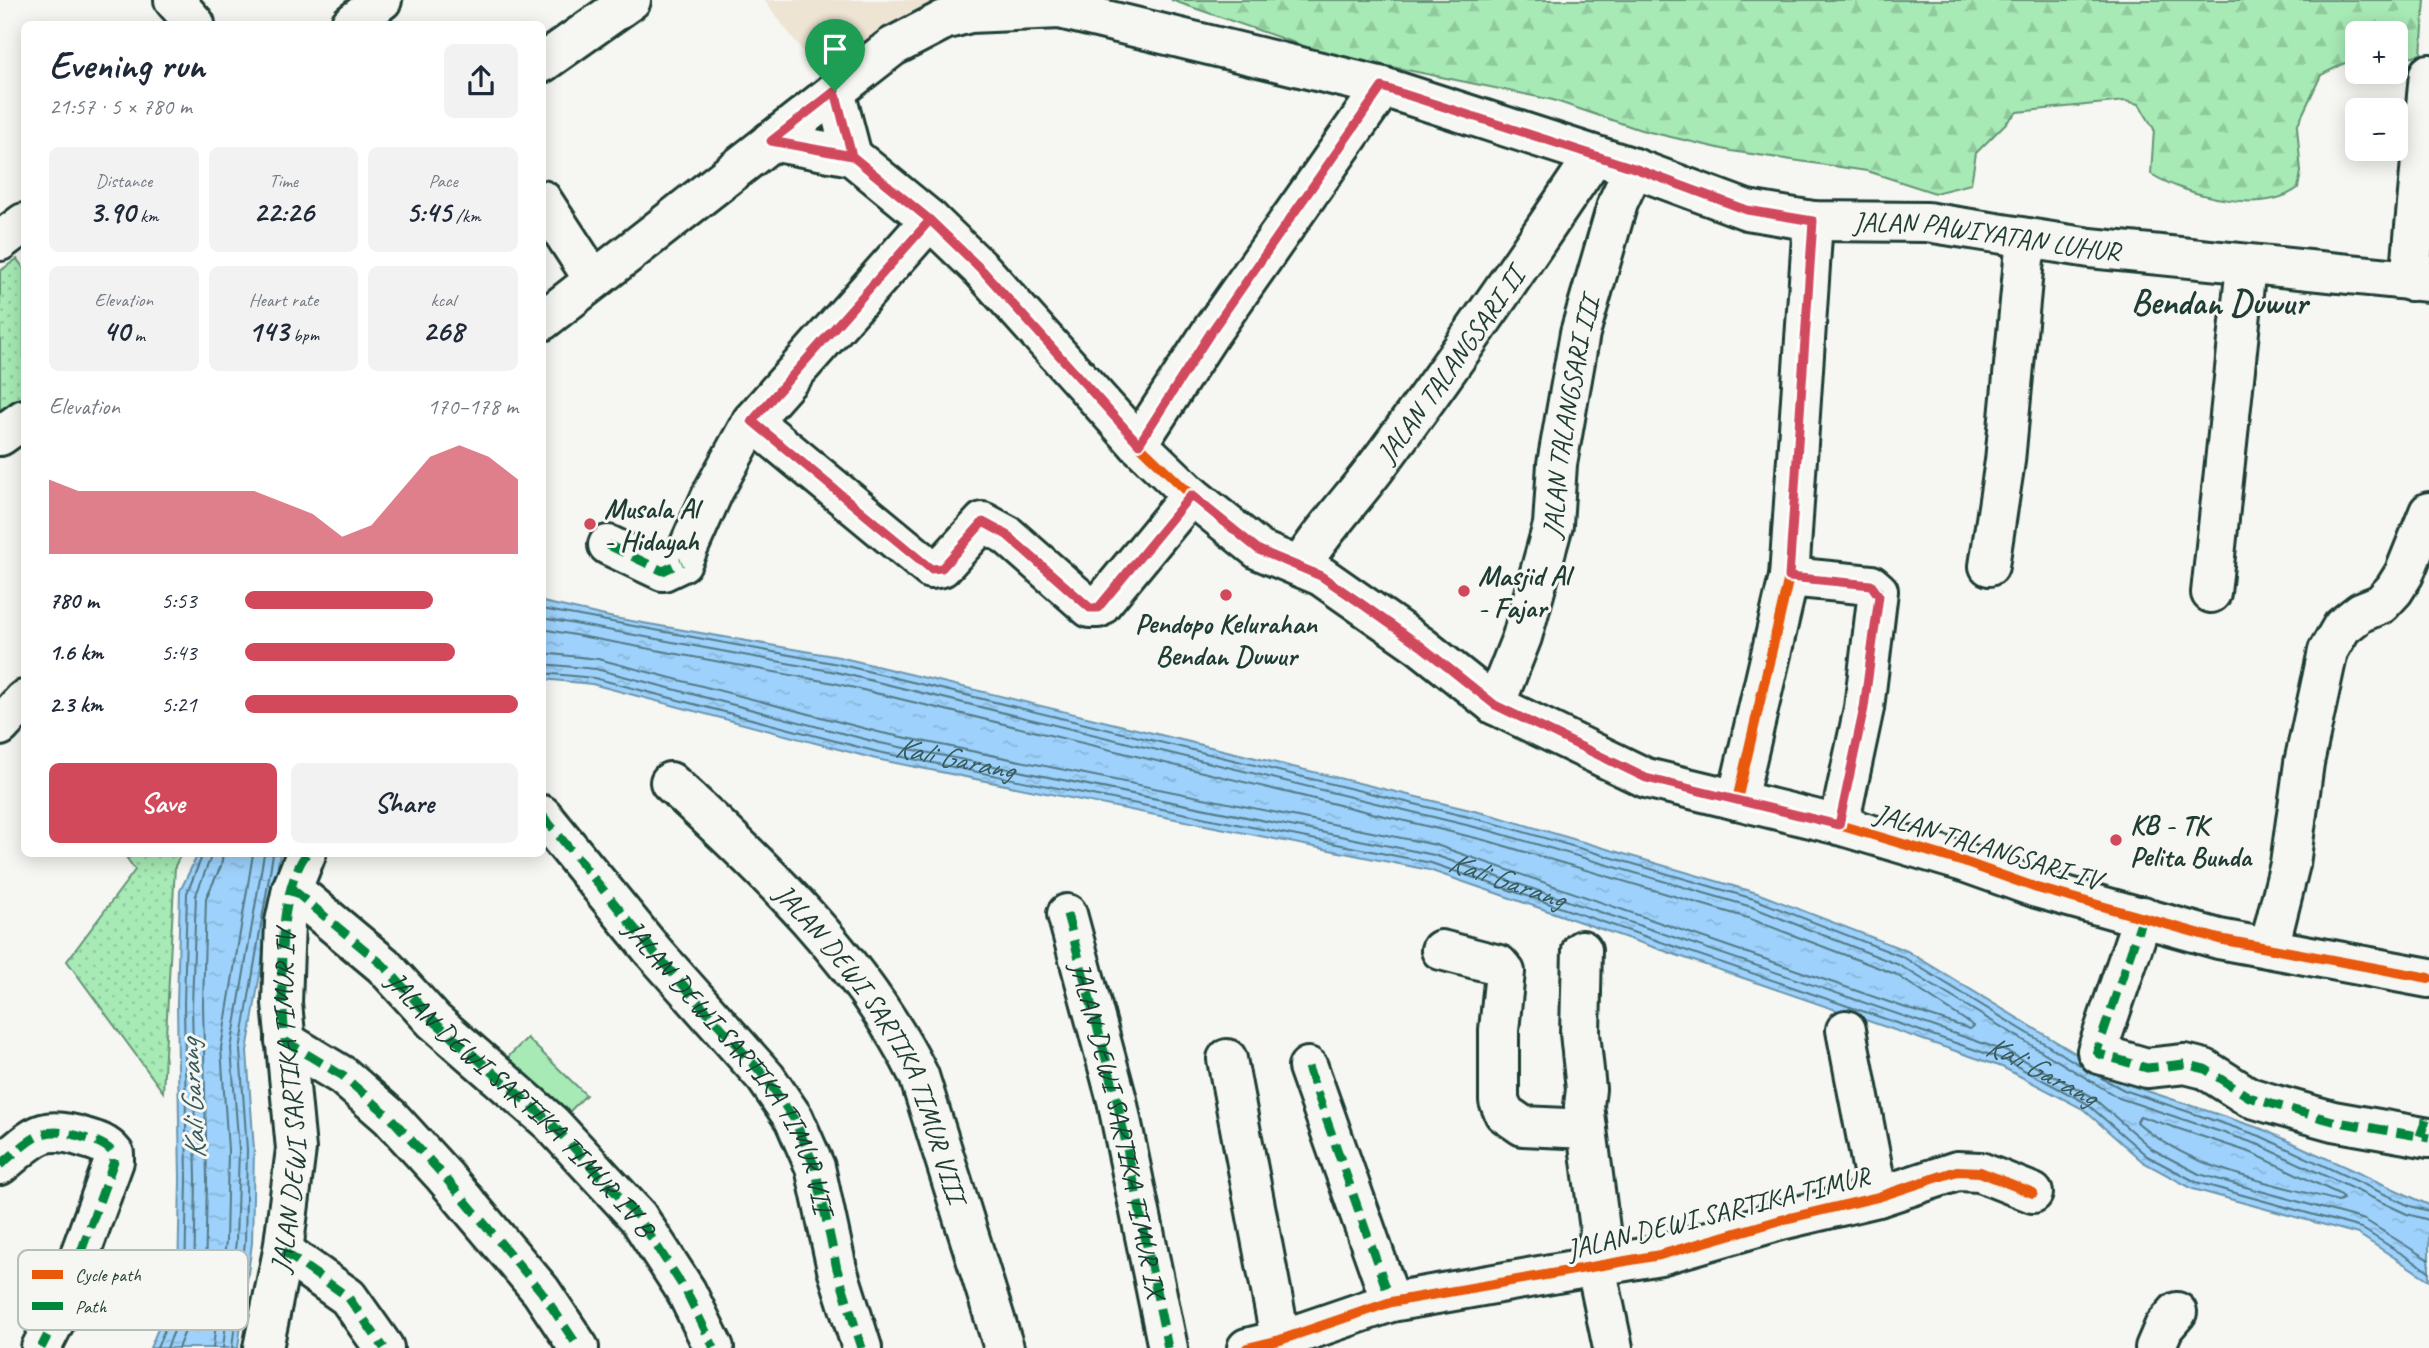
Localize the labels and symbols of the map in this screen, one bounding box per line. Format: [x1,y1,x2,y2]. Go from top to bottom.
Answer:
pin [805,19,865,91]
street label: JALAN PAWIYATAN LUHUR [1851,204,2124,269]
street label: JALAN TALANGSARI II [1368,256,1535,471]
district label: Bendan Duwur [2131,280,2310,325]
street label: JALAN TALANGSARI III [1533,287,1609,543]
place label: Musala Al - Hidayah [604,491,704,559]
marker: Musala Al - Hidayah [582,516,598,532]
place label: Masjid Al - Fajar [1478,558,1575,625]
marker: Masjid Al - Fajar [1456,583,1472,599]
marker: Pendopo Kelurahan Bendan Duwur [1218,587,1234,603]
place label: Pendopo Kelurahan Bendan Duwur [1135,606,1318,673]
water label: Kali Garang [892,728,1021,789]
street label: JALAN TALANGSARI IV [1869,795,2110,899]
place label: KB - TK Pelita Bunda [2130,807,2254,874]
marker: KB - TK Pelita Bunda [2108,832,2124,848]
water label: Kali Garang [1444,843,1573,919]
street label: JALAN DEWI SARTIKA TIMUR VIII [766,875,976,1212]
street label: JALAN DEWI SARTIKA TIMUR VII [615,911,843,1222]
street label: JALAN DEWI SARTIKA TIMUR IV [262,924,314,1277]
street label: JALAN DEWI SARTIKA TIMUR IX [1062,956,1175,1305]
street label: JALAN DEWI SARTIKA TIMUR IV B [378,962,664,1246]
water label: Kali Garang [1981,1027,2107,1116]
water label: Kali Garang [170,1035,214,1160]
street label: JALAN DEWI SARTIKA TIMUR [1561,1157,1875,1268]
legend [18,1250,248,1330]
text: Cycle path [75,1263,141,1287]
text: Path [75,1295,108,1319]

